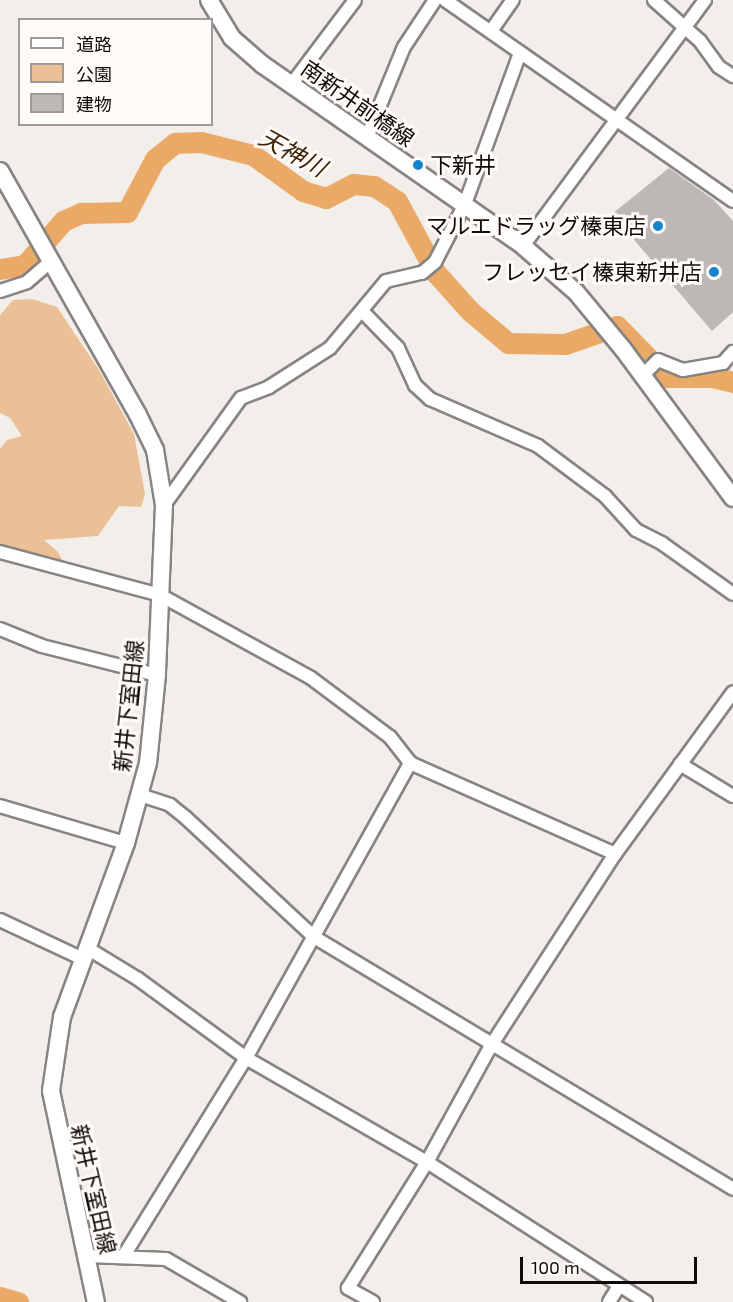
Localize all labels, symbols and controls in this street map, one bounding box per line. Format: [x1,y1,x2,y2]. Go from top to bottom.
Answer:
legend [18,18,213,126]
text: 道路 [76,33,112,55]
street label: 南新井前橋線 [296,54,420,152]
text: 公園 [76,63,112,85]
text: 建物 [76,93,112,115]
water label: 天神川 [255,122,331,182]
place label: 下新井 [430,152,496,178]
marker: 下新井 [411,158,425,172]
place label: マルエドラッグ榛東店 [426,213,646,239]
marker: マルエドラッグ榛東店 [651,219,665,233]
place label: フレッセイ榛東新井店 [482,259,702,285]
marker: フレッセイ榛東新井店 [707,265,721,279]
street label: 新井下室田線 [108,639,148,773]
street label: 新井下室田線 [66,1122,122,1256]
scale bar [523,1245,700,1283]
text: 100 m [531,1256,580,1278]

